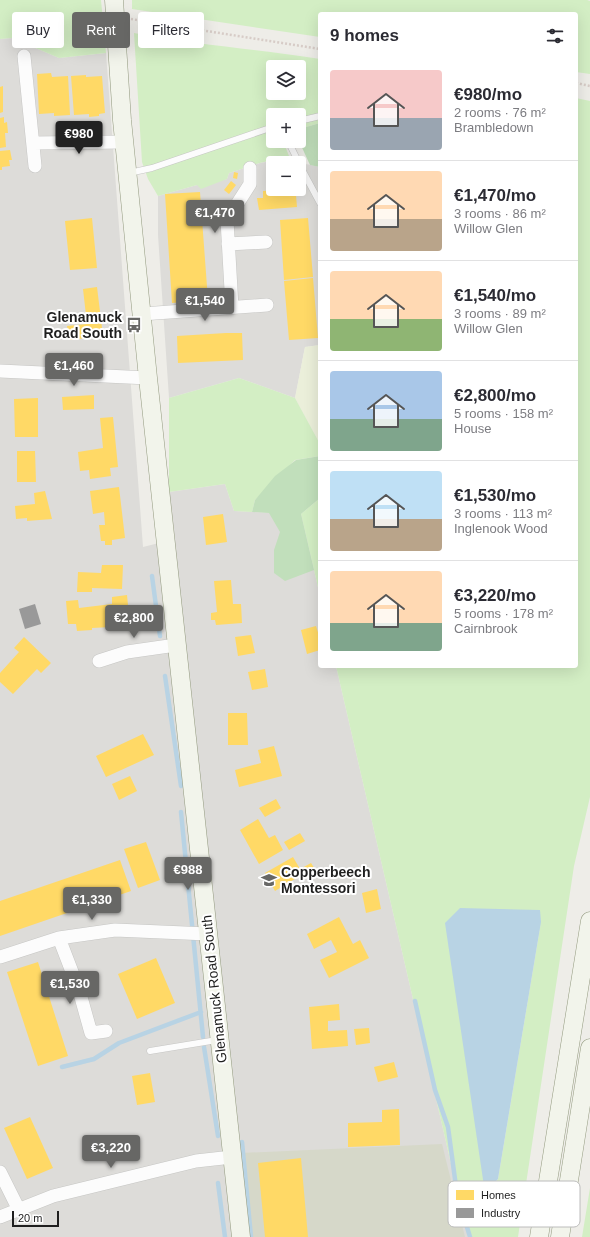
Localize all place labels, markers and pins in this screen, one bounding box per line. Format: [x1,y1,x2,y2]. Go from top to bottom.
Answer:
pin: €980 [55,121,103,155]
pin: €1,470 [182,200,248,234]
pin: €1,540 [172,288,238,322]
place label: Glenamuck Road South [43,309,122,341]
bus stop icon: Glenamuck Road South [125,316,143,334]
pin: €1,460 [41,353,107,387]
pin: €2,800 [101,605,167,639]
pin: €988 [164,857,212,891]
place label: Copperbeech Montessori [281,864,370,896]
school or university icon: Copperbeech Montessori [260,871,278,889]
pin: €1,330 [59,887,125,921]
pin: €1,530 [37,971,103,1005]
pin: €3,220 [78,1135,144,1169]

